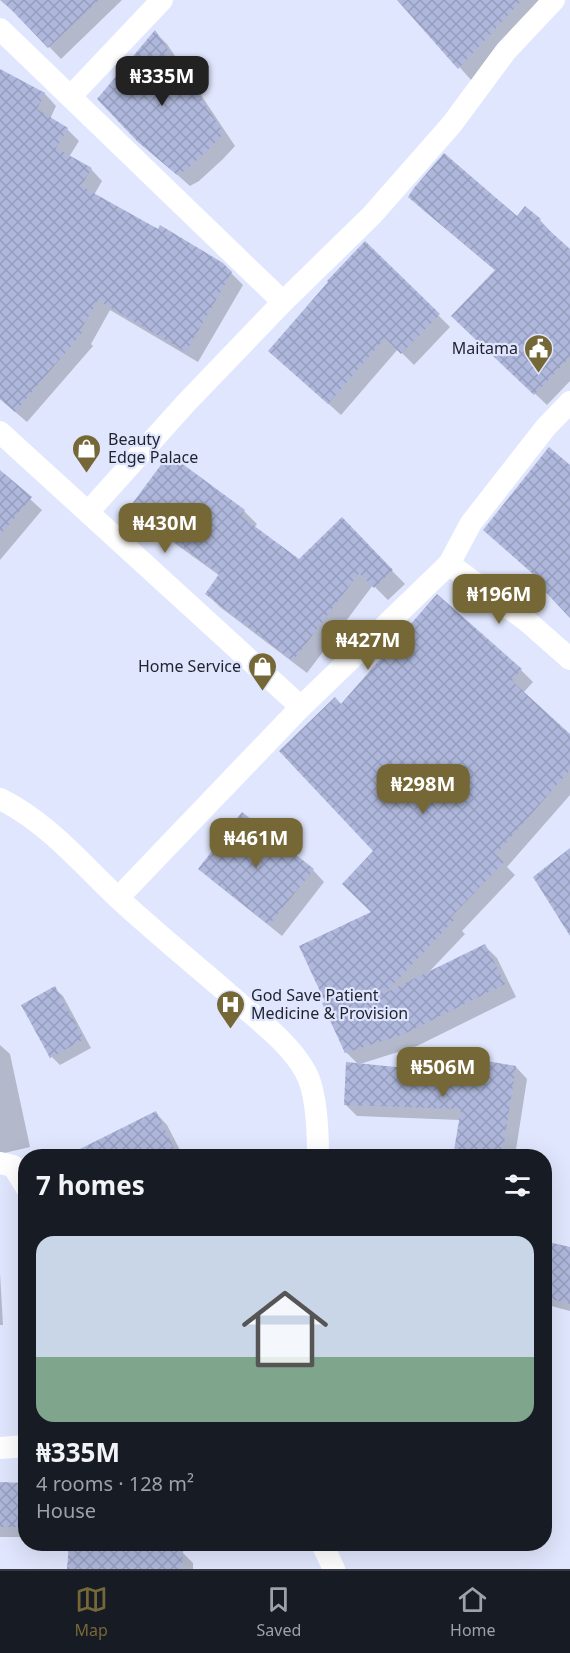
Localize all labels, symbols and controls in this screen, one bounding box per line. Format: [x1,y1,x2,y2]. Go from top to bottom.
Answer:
pin: ₦335M [120,56,204,107]
text: ₦335M [130,62,194,89]
public building icon: Maitama [523,332,555,374]
place label: Maitama [452,337,518,359]
place label: Beauty Edge Palace [108,428,198,468]
shop icon: Beauty Edge Palace [71,432,103,474]
pin: ₦430M [123,503,207,554]
text: ₦430M [133,509,197,536]
pin: ₦196M [457,574,541,625]
text: ₦196M [467,580,531,607]
pin: ₦427M [326,620,410,671]
text: ₦427M [336,626,400,653]
shop icon: Home Service [246,650,278,692]
place label: Home Service [138,655,241,677]
pin: ₦298M [381,764,465,815]
text: ₦298M [391,770,455,797]
pin: ₦461M [214,818,298,869]
text: ₦461M [224,824,288,851]
place label: God Save Patient Medicine & Provision [251,984,408,1024]
hospital icon: God Save Patient Medicine & Provision [214,988,246,1030]
pin: ₦506M [401,1047,485,1098]
text: ₦506M [411,1053,475,1080]
text: 7 homes [36,1167,145,1203]
icon: filters [501,1169,534,1202]
icon: home [231,1275,339,1383]
text: ₦335M [36,1434,120,1470]
text: 4 rooms · 128 m² [36,1470,194,1497]
text: House [36,1497,96,1524]
tab: Map [74,1583,108,1641]
tab: Saved [257,1583,301,1641]
tab: Home [450,1583,496,1641]

